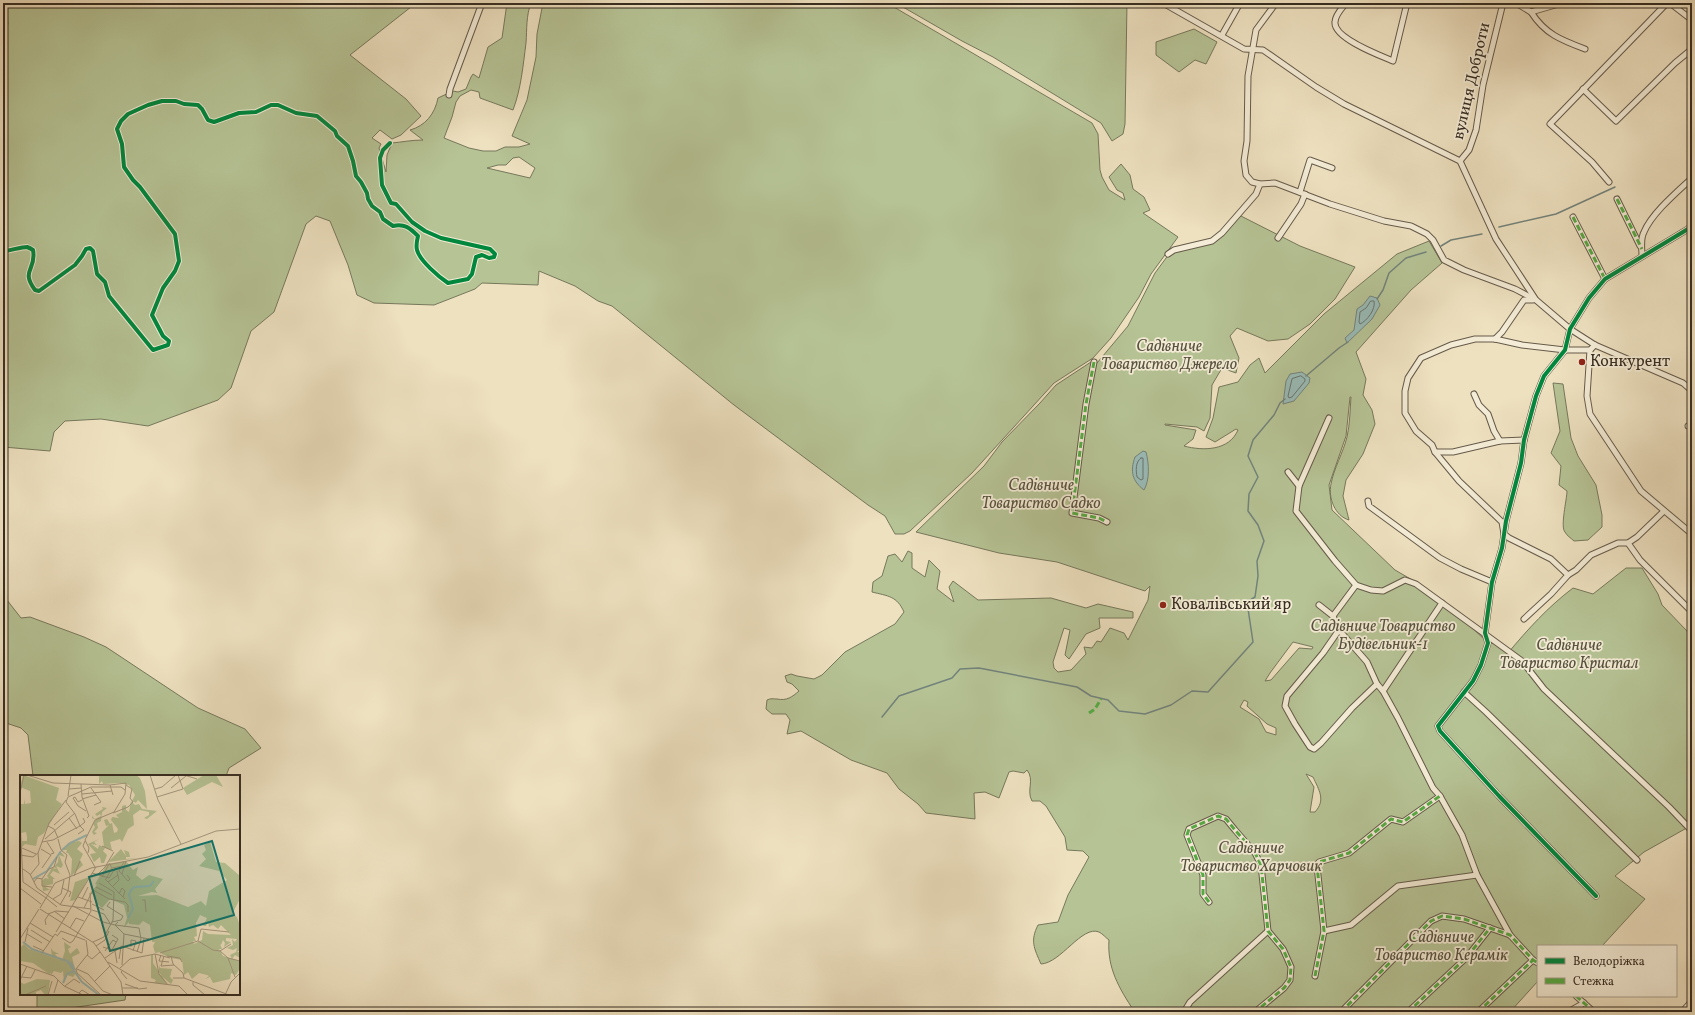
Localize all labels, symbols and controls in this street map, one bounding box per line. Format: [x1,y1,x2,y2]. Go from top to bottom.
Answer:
street label: вулиця Доброти [1448,20,1496,142]
park label: Садівниче Товариство Джерело [1101,336,1238,376]
place label: Конкурент [1590,351,1670,373]
marker: Конкурент [1577,357,1587,367]
park label: Садівниче Товариство Садко [981,475,1101,515]
place label: Ковалівський яр [1171,594,1291,616]
marker: Ковалівський яр [1158,600,1168,610]
park label: Садівниче Товариство Будівельник-1 [1311,616,1456,656]
park label: Садівниче Товариство Кристал [1499,635,1639,675]
inset map [20,775,240,995]
park label: Садівниче Товариство Харчовик [1180,838,1322,878]
park label: Садівниче Товариство Керамік [1375,927,1508,967]
legend [1537,945,1677,997]
text: Велодоріжка [1573,954,1645,970]
text: Стежка [1573,974,1614,990]

